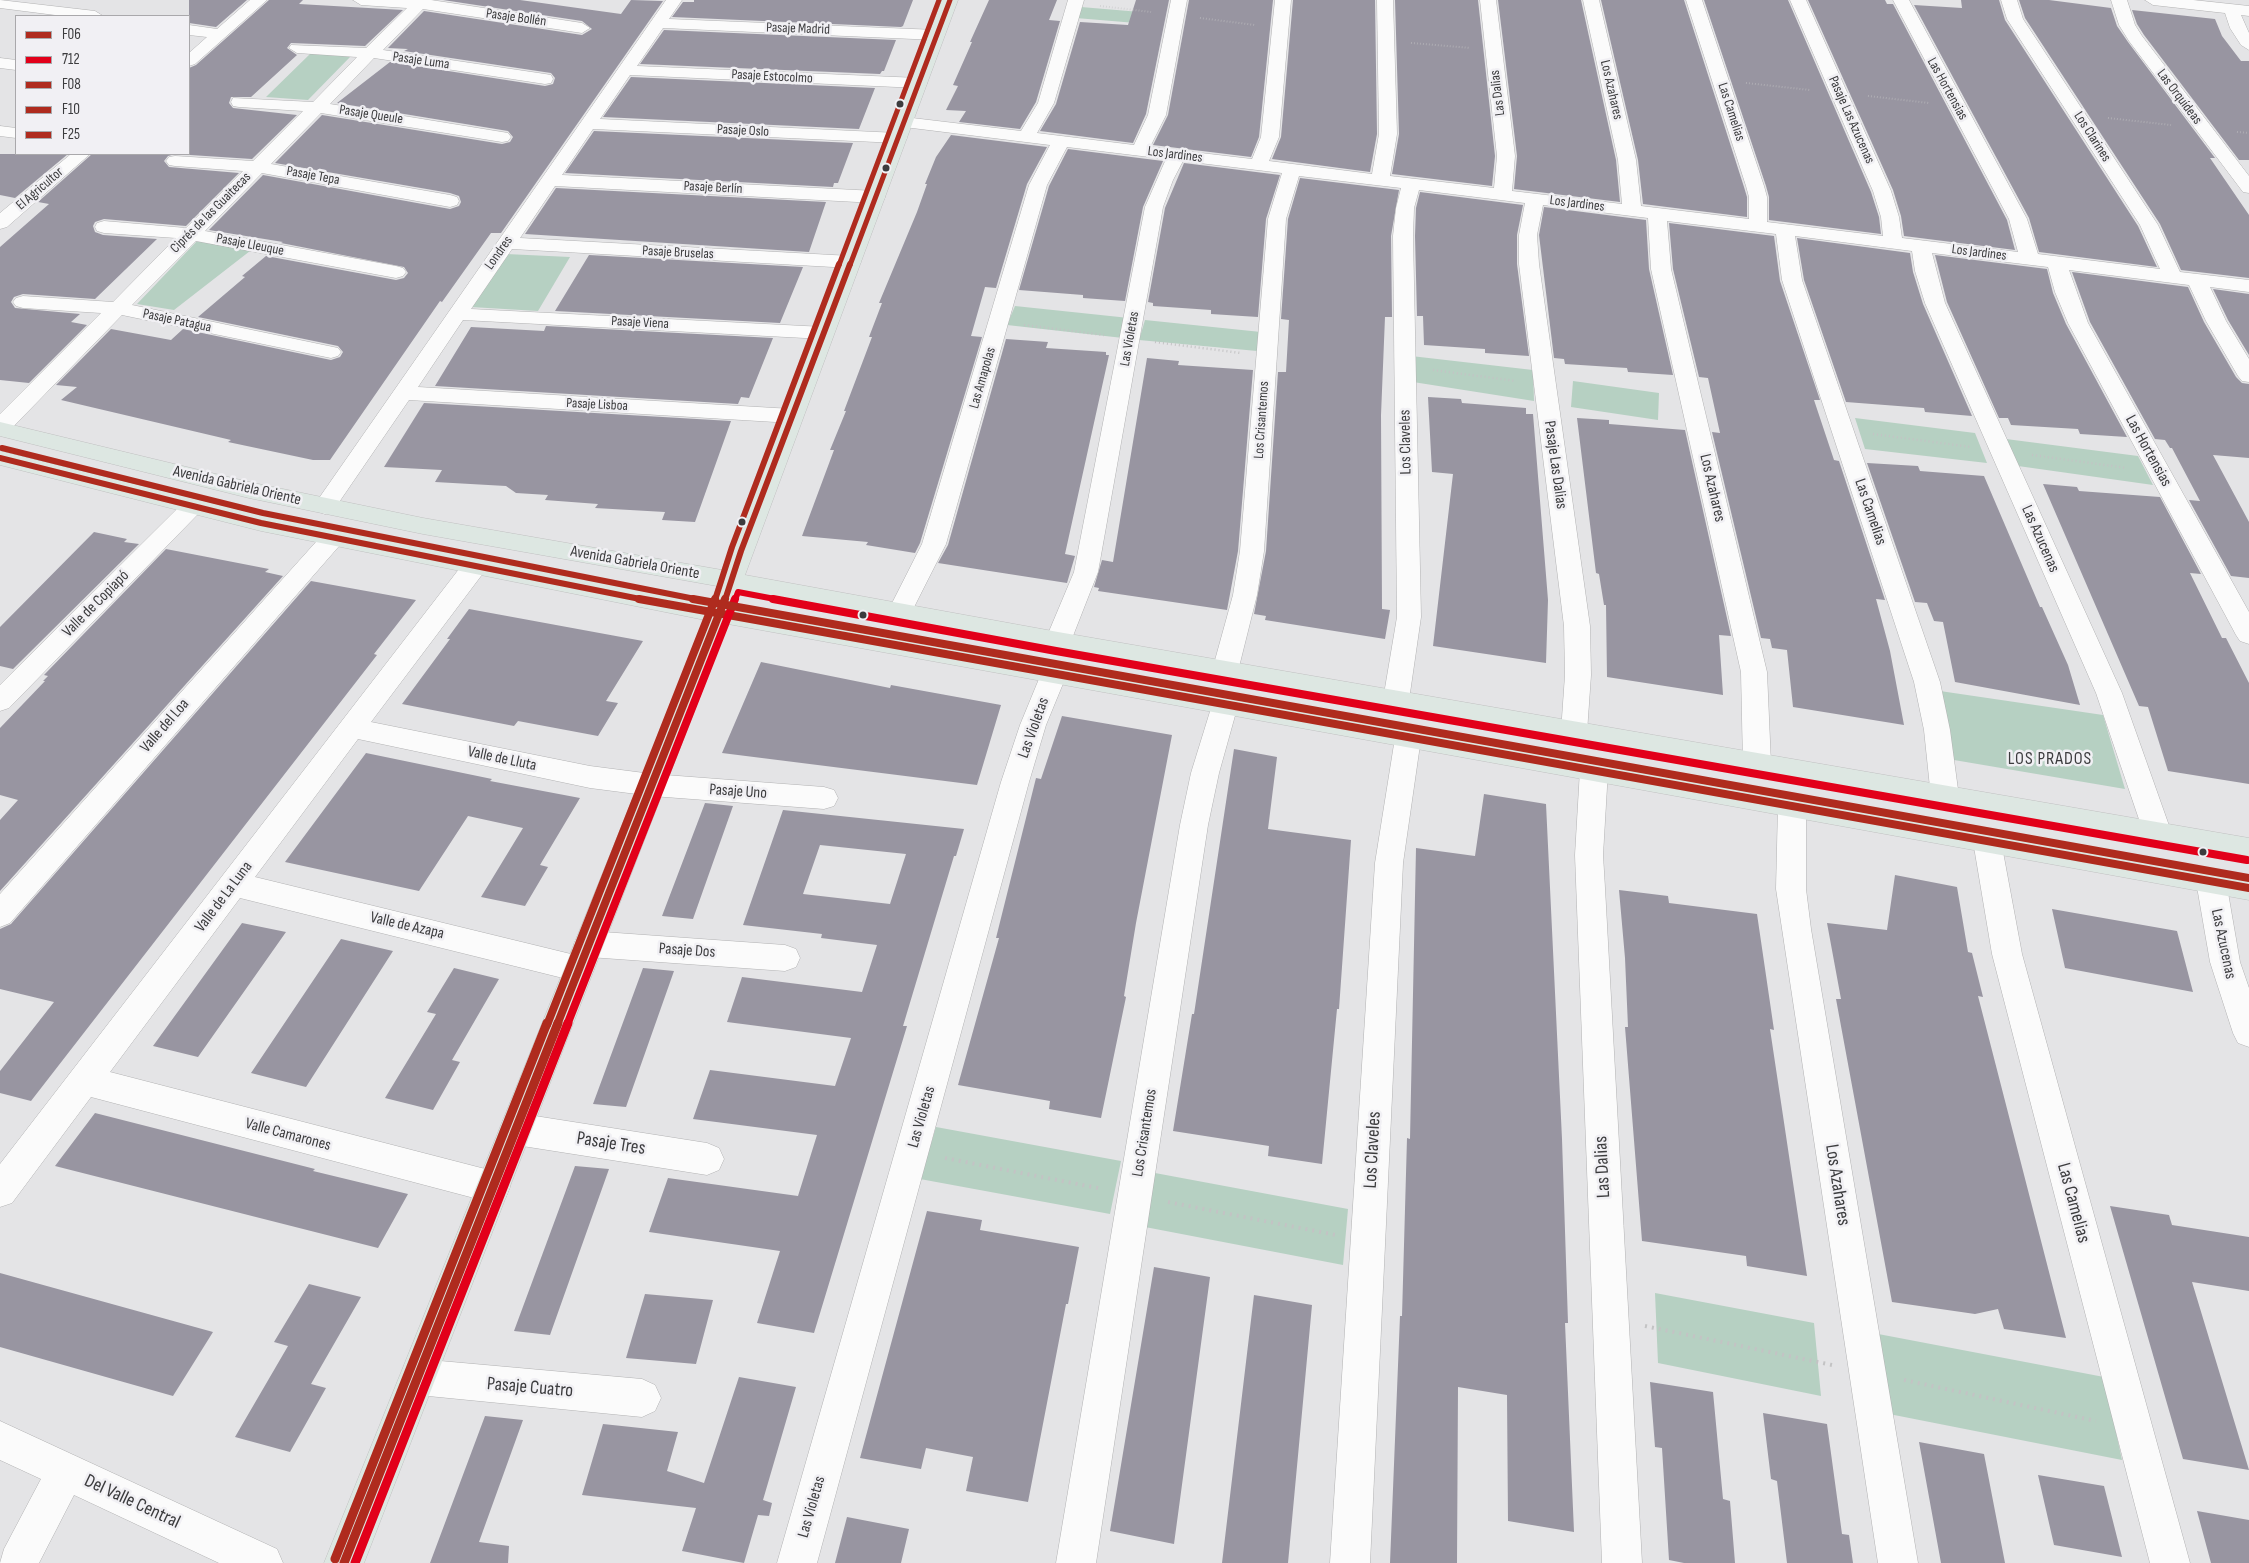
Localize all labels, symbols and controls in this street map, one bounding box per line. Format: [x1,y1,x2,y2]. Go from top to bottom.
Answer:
street label: Pasaje Bollén [485,5,547,31]
legend [15,15,190,155]
street label: Pasaje Madrid [766,19,830,39]
text: F06 [62,25,81,44]
street label: Pasaje Luma [391,49,451,73]
text: 712 [62,50,80,69]
street label: Las Hortensias [1923,55,1971,123]
street label: Los Azahares [1596,59,1626,121]
street label: Pasaje Estocolmo [731,66,813,88]
street label: Las Orquídeas [2153,66,2205,128]
street label: Las Dalias [1487,69,1509,117]
street label: Pasaje Las Azucenas [1824,74,1878,166]
text: F08 [62,75,81,94]
street label: Las Camelias [1714,81,1748,143]
unlabelled marker [895,99,905,109]
text: F10 [62,100,80,119]
street label: Pasaje Queule [338,102,404,128]
street label: Los Clarines [2070,109,2114,165]
street label: Pasaje Oslo [717,121,769,141]
text: F25 [62,125,80,144]
street label: Los Jardines [1147,143,1203,167]
street label: Pasaje Tepa [285,163,341,189]
unlabelled marker [881,163,891,173]
street label: El Agricultor [13,164,67,214]
street label: Ciprés de las Guaitecas [167,169,255,257]
street label: Pasaje Berlín [683,178,743,198]
street label: Los Jardines [1549,192,1605,216]
street label: Pasaje Lleuque [215,230,285,260]
street label: Londres [481,233,517,273]
street label: Los Jardines [1951,241,2007,265]
street label: Pasaje Bruselas [642,243,714,263]
street label: Pasaje Patagua [141,306,213,336]
street label: Las Violetas [1117,310,1143,368]
street label: Pasaje Viena [611,313,669,333]
street label: Las Amapolas [966,345,1000,411]
street label: Los Crisantemos [1251,381,1273,459]
street label: Pasaje Lisboa [566,395,628,415]
street label: Los Claveles [1396,409,1416,475]
street label: Las Hortensias [2121,412,2175,490]
street label: Pasaje Las Dalias [1539,420,1571,510]
street label: Los Azahares [1695,452,1729,524]
street label: Avenida Gabriela Oriente [171,462,303,510]
street label: Las Camelias [1850,476,1890,548]
street label: Las Azucenas [2017,503,2063,575]
unlabelled marker [737,517,747,527]
street label: Avenida Gabriela Oriente [569,542,701,584]
street label: Valle de Copiapó [59,567,133,641]
unlabelled marker [858,610,868,620]
street label: Valle del Loa [136,695,194,757]
street label: Las Violetas [1014,695,1054,761]
street label: Valle de Lluta [466,742,538,776]
district label: LOS PRADOS [2007,748,2093,770]
street label: Pasaje Uno [709,780,767,804]
unlabelled marker [2198,847,2208,857]
street label: Valle de La Luna [191,858,257,936]
street label: Las Azucenas [2206,907,2240,981]
street label: Valle de Azapa [368,908,446,944]
street label: Pasaje Dos [658,939,716,963]
street label: Las Violetas [904,1084,940,1150]
street label: Los Crisantemos [1129,1088,1161,1178]
street label: Los Claveles [1360,1111,1386,1189]
street label: Valle Camarones [243,1114,333,1156]
street label: Pasaje Tres [575,1127,647,1161]
street label: Las Dalias [1590,1135,1616,1199]
street label: Los Azahares [1819,1143,1855,1227]
street label: Las Camelias [2051,1161,2095,1245]
street label: Pasaje Cuatro [486,1373,574,1403]
street label: Del Valle Central [80,1470,184,1534]
street label: Las Violetas [794,1474,830,1540]

